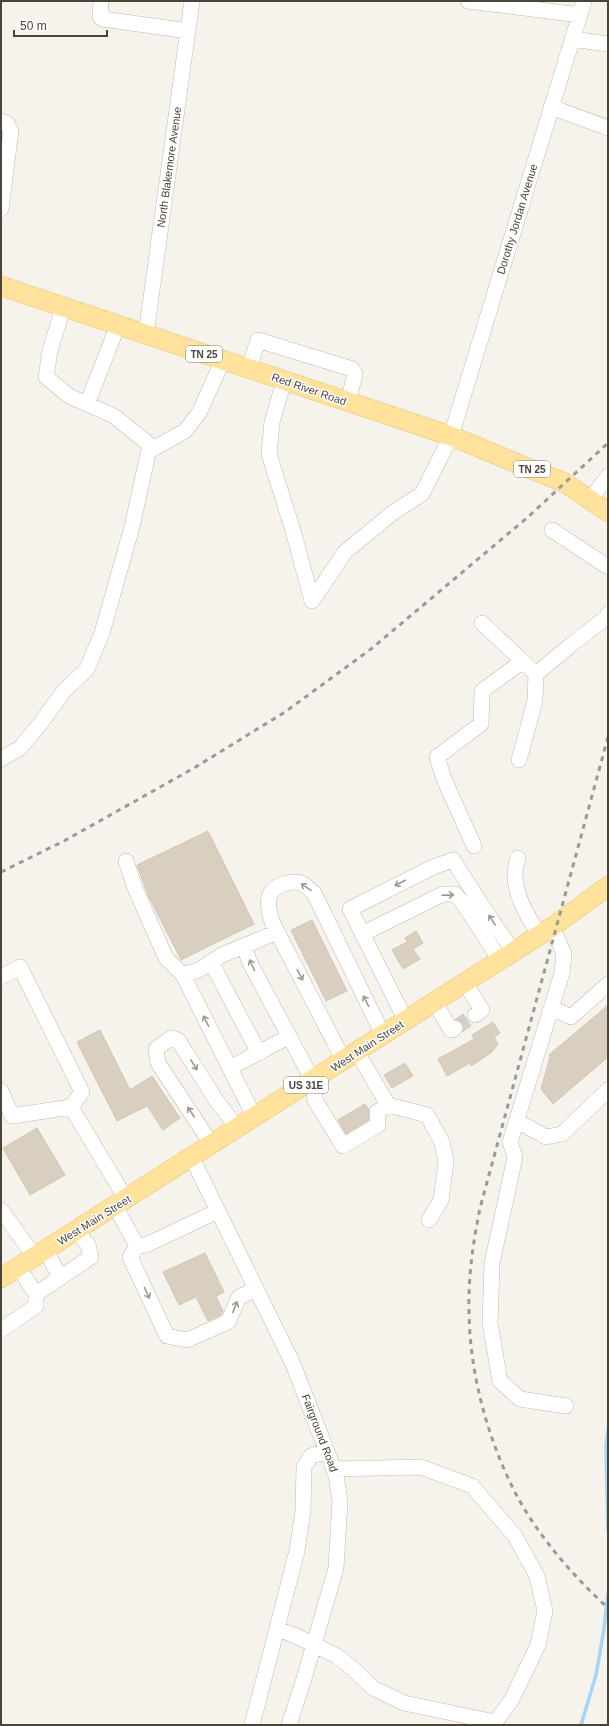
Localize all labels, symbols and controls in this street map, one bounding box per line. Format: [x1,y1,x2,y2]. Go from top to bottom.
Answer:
scale bar [14,12,107,38]
text: 50 m [20,19,47,33]
street label: North Blakemore Avenue [155,106,183,228]
street label: Dorothy Jordan Avenue [494,162,540,276]
road number: TN 25 [186,346,222,362]
street label: Red River Road [270,371,348,407]
road number: TN 25 [514,461,550,477]
one-way arrow [394,880,406,888]
one-way arrow [300,883,311,891]
one-way arrow [441,891,454,898]
one-way arrow [487,914,495,926]
one-way arrow [248,959,255,971]
one-way arrow [297,969,304,981]
one-way arrow [361,995,369,1007]
one-way arrow [202,1015,209,1027]
street label: West Main Street [328,1018,406,1074]
one-way arrow [191,1059,199,1071]
road number: US 31E [284,1077,328,1093]
one-way arrow [187,1106,195,1118]
street label: West Main Street [55,1193,133,1247]
one-way arrow [143,1286,151,1298]
one-way arrow [232,1302,240,1314]
street label: Fairground Road [300,1392,340,1474]

